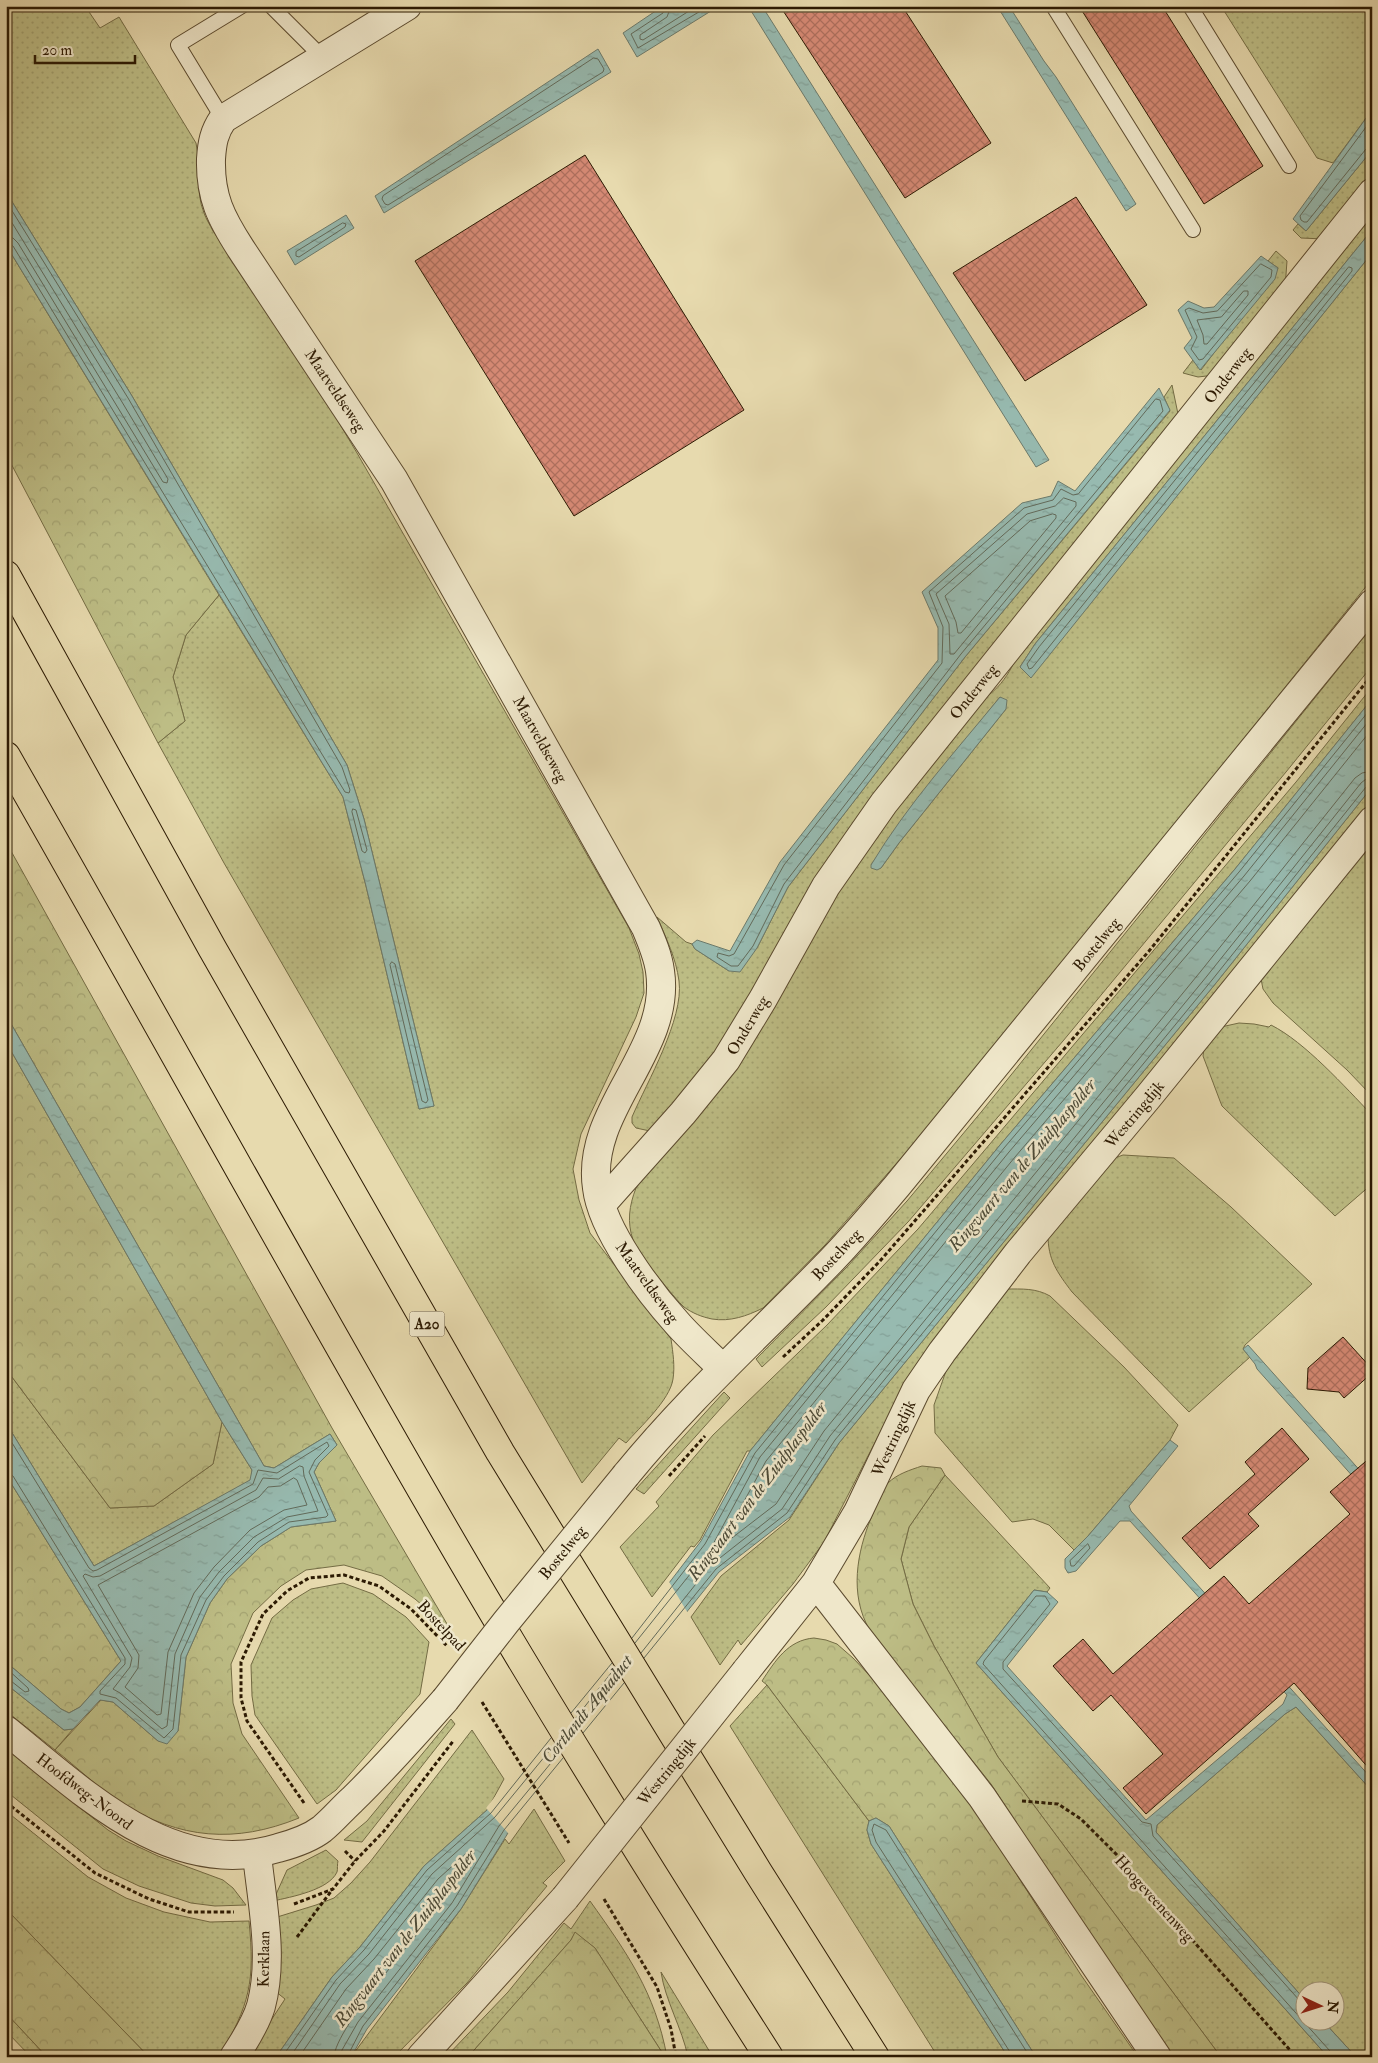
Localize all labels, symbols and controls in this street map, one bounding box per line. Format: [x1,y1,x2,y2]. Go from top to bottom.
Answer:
scale bar [35,32,135,64]
text: 20 m [42,41,72,60]
street label: Onderweg [1200,343,1257,408]
street label: Maatveldseweg [300,345,371,437]
street label: Onderweg [945,659,1003,724]
street label: Maatveldseweg [508,693,573,787]
street label: Bostelweg [1069,913,1125,976]
street label: Onderweg [722,991,774,1059]
water label: Ringvaart van de Zuidplaspolder [943,1073,1102,1257]
street label: Westringdijk [1100,1077,1169,1153]
street label: Bostelweg [808,1224,867,1285]
street label: Maatveldseweg [611,1238,684,1328]
road number: A20 [410,1312,444,1336]
water label: Ringvaart van de Zuidplaspolder [682,1396,833,1586]
street label: Westringdijk [867,1397,920,1481]
street label: Bostelweg [535,1521,591,1584]
street label: Bostelpad [412,1596,470,1656]
water label: Cortlandt Aquaduct [537,1650,639,1768]
street label: Westringdijk [633,1733,701,1811]
street label: Hoofdweg-Noord [32,1749,137,1835]
water label: Ringvaart van de Zuidplaspolder [328,1844,483,2032]
street label: Hoogeveenenweg [1110,1851,1199,1947]
street label: Kerklaan [254,1930,274,1988]
north arrow [1296,1980,1346,2030]
text: N [1324,1999,1341,2014]

